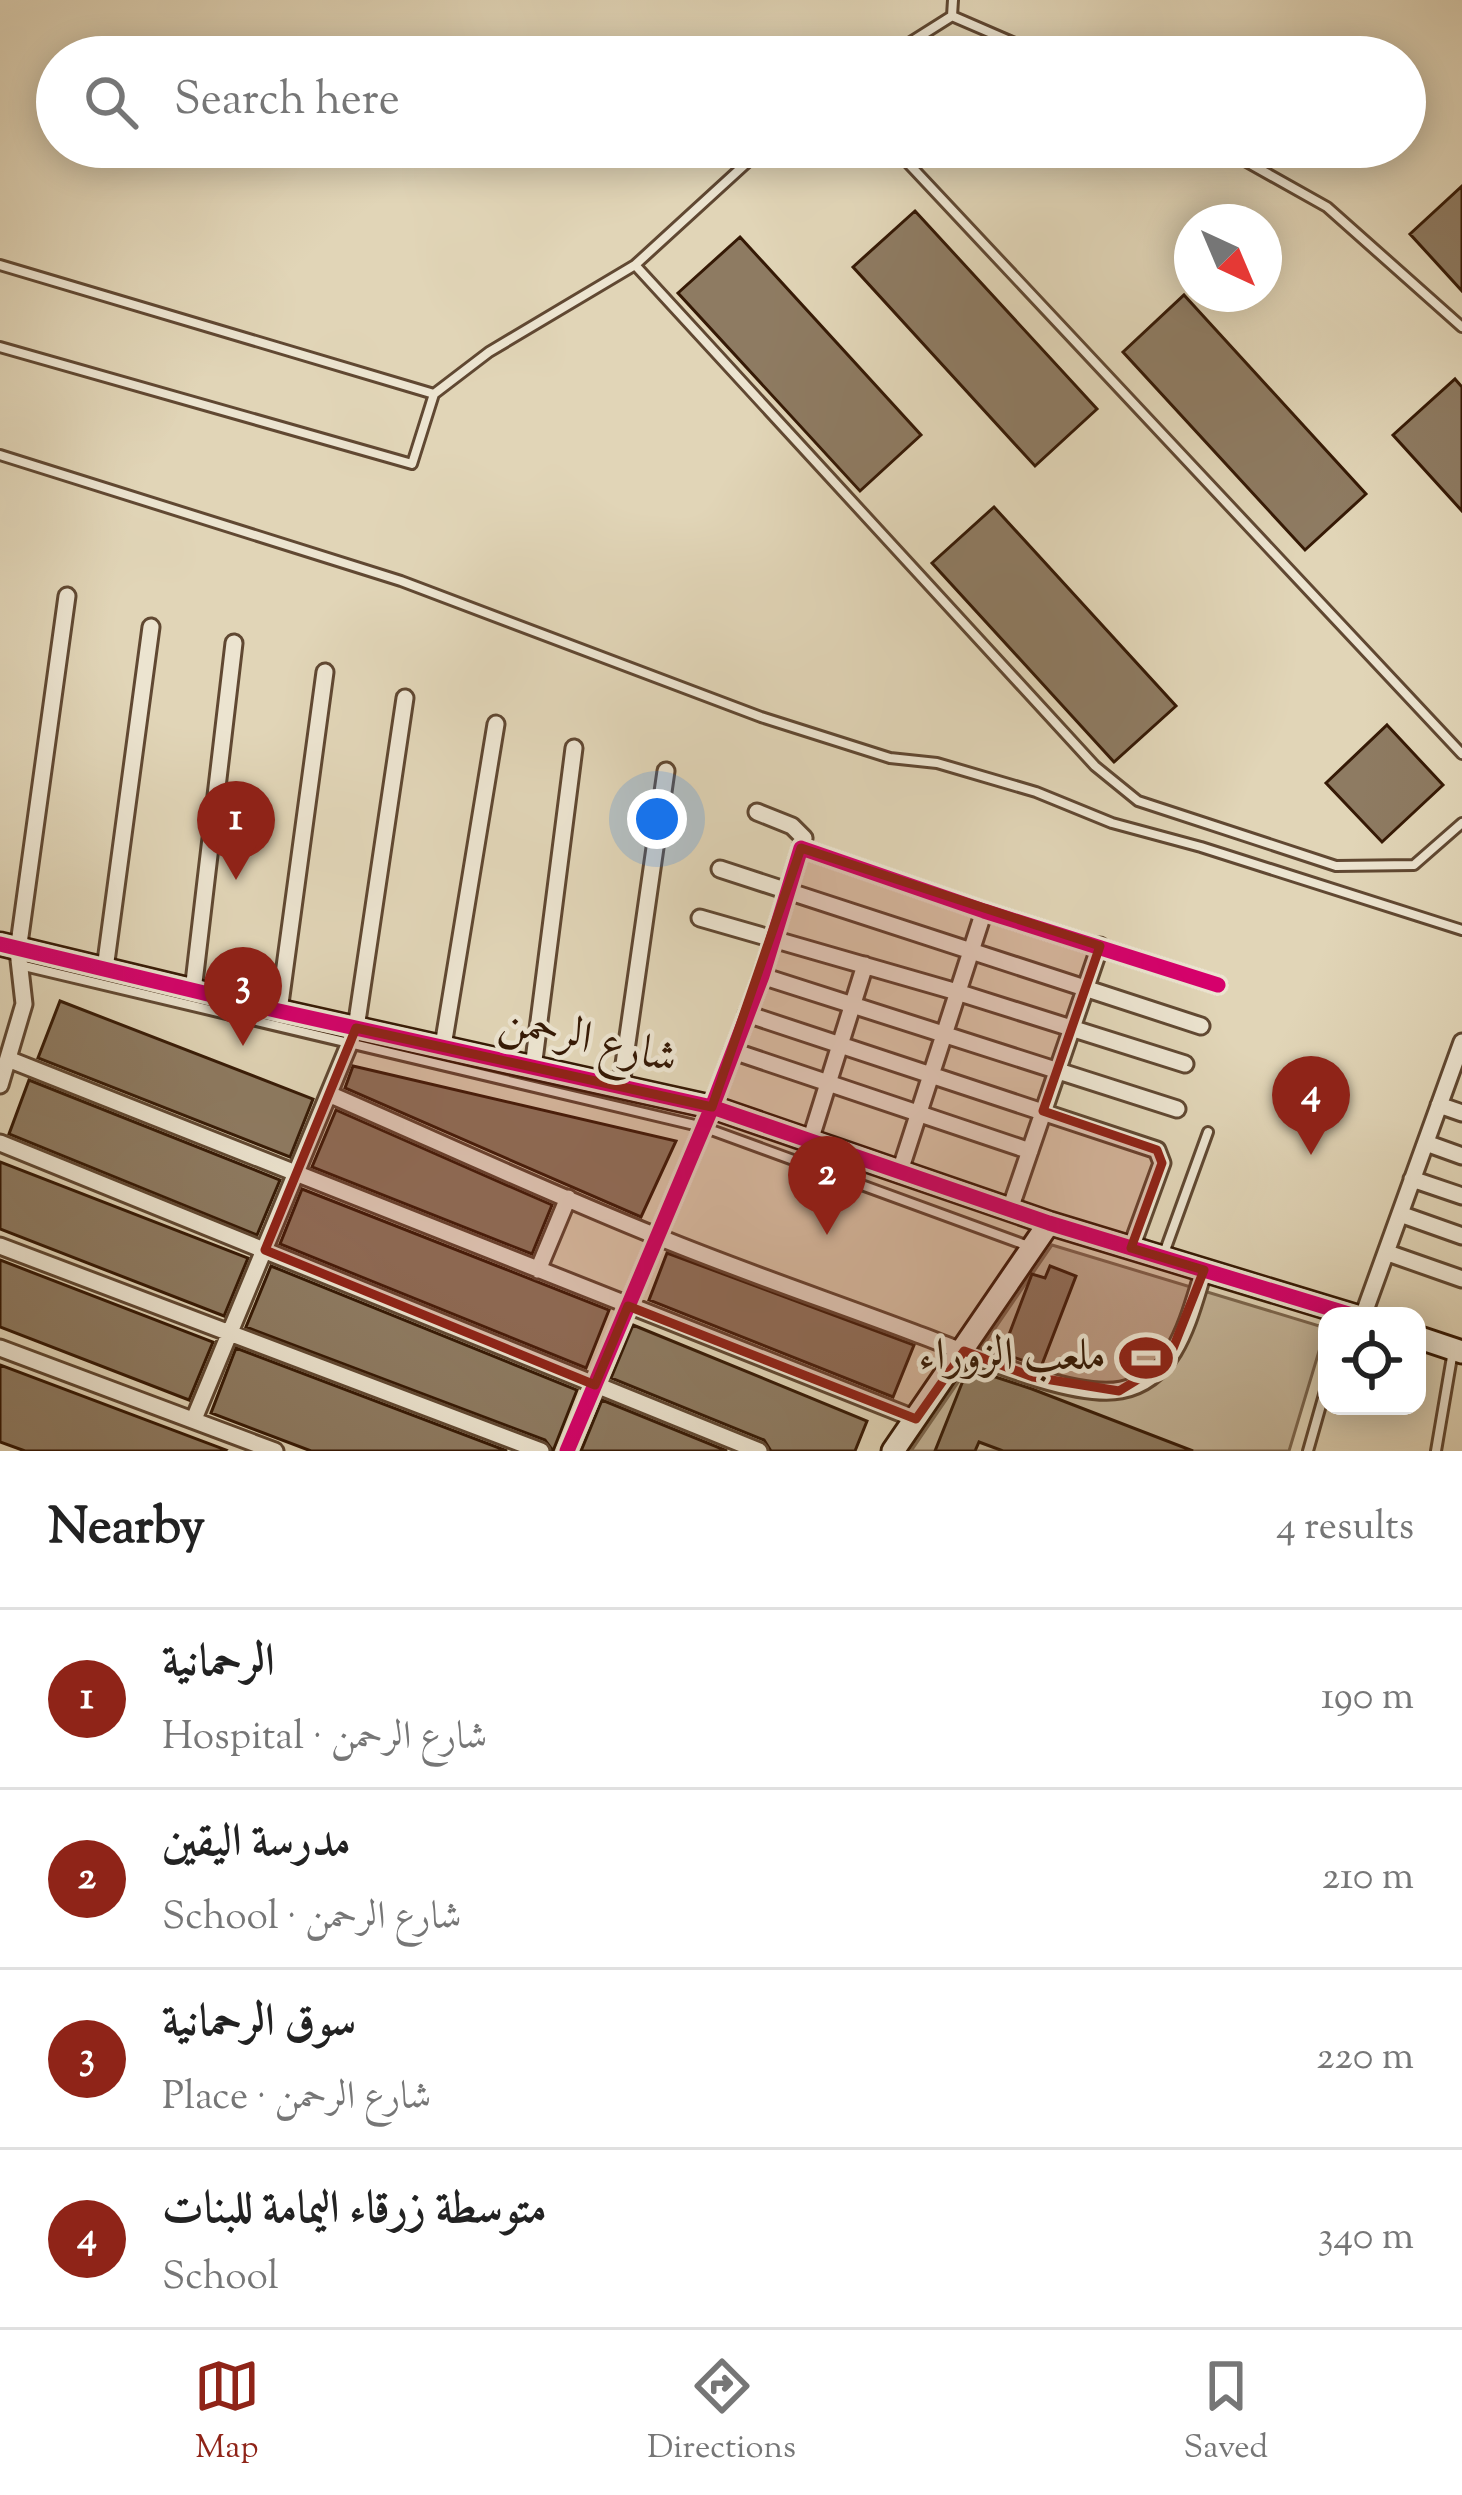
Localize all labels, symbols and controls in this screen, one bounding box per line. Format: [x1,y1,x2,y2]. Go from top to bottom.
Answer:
search box [36,36,1426,168]
icon: search [78,69,144,135]
text: Search here [174,70,400,135]
north arrow [1174,204,1282,312]
pin: 1 [197,781,275,880]
your location [627,789,687,849]
pin: 3 [204,947,282,1046]
street label: شارع الرحمن [493,990,683,1094]
pin: 4 [1272,1056,1350,1155]
pin: 2 [788,1136,866,1235]
map controls [1318,1307,1426,1415]
button: locate [1318,1307,1426,1415]
place label: ملعب الزوراء [918,1326,1106,1391]
sports icon: ملعب الزوراء [1117,1329,1175,1387]
text: Nearby [48,1493,205,1566]
text: 4 results [1276,1501,1414,1557]
text: الرحمانية [162,1632,275,1697]
text: 1 [80,1671,94,1727]
text: 190 m [1321,1671,1414,1727]
text: Hospital · شارع الرحمن [162,1711,487,1767]
text: مدرسة اليقين [162,1812,351,1877]
text: 2 [78,1851,96,1907]
text: 210 m [1322,1851,1414,1907]
text: School · شارع الرحمن [162,1891,462,1947]
text: سوق الرحمانية [162,1992,356,2057]
text: 3 [79,2031,95,2087]
text: 220 m [1316,2031,1414,2087]
text: Place · شارع الرحمن [162,2071,431,2127]
text: متوسطة زرقاء اليمامة للبنات [162,2179,547,2244]
text: 4 [77,2211,97,2267]
text: 340 m [1318,2211,1414,2267]
text: School [162,2251,279,2307]
tab: Map [194,2353,260,2473]
tab: Directions [647,2353,796,2473]
tab: Saved [1184,2353,1268,2473]

